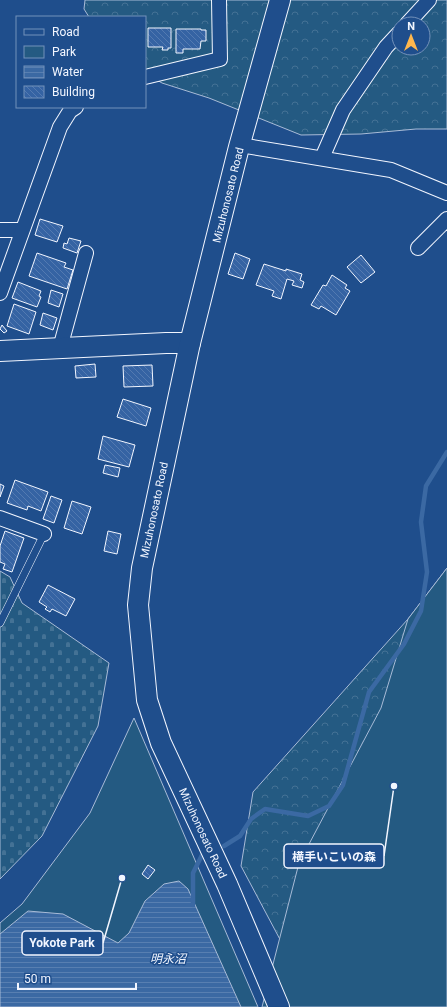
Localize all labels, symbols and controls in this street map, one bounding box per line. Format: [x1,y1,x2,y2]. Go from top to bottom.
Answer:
legend [16,16,146,108]
north arrow [391,16,431,56]
text: N [407,20,415,33]
text: Road [52,25,80,39]
text: Park [52,45,77,59]
text: Water [52,65,83,79]
text: Building [52,85,95,99]
street label: Mizuhonosato Road [210,146,247,244]
street label: Mizuhonosato Road [138,461,171,559]
street label: Mizuhonosato Road [176,786,229,880]
callout: 横手いこいの森 [284,844,384,868]
text: 横手いこいの森 [292,850,376,864]
callout: Yokote Park [22,931,103,955]
text: Yokote Park [29,936,95,950]
water label: 明永沼 [150,952,188,966]
scale bar [18,965,136,991]
text: 50 m [24,972,51,986]

